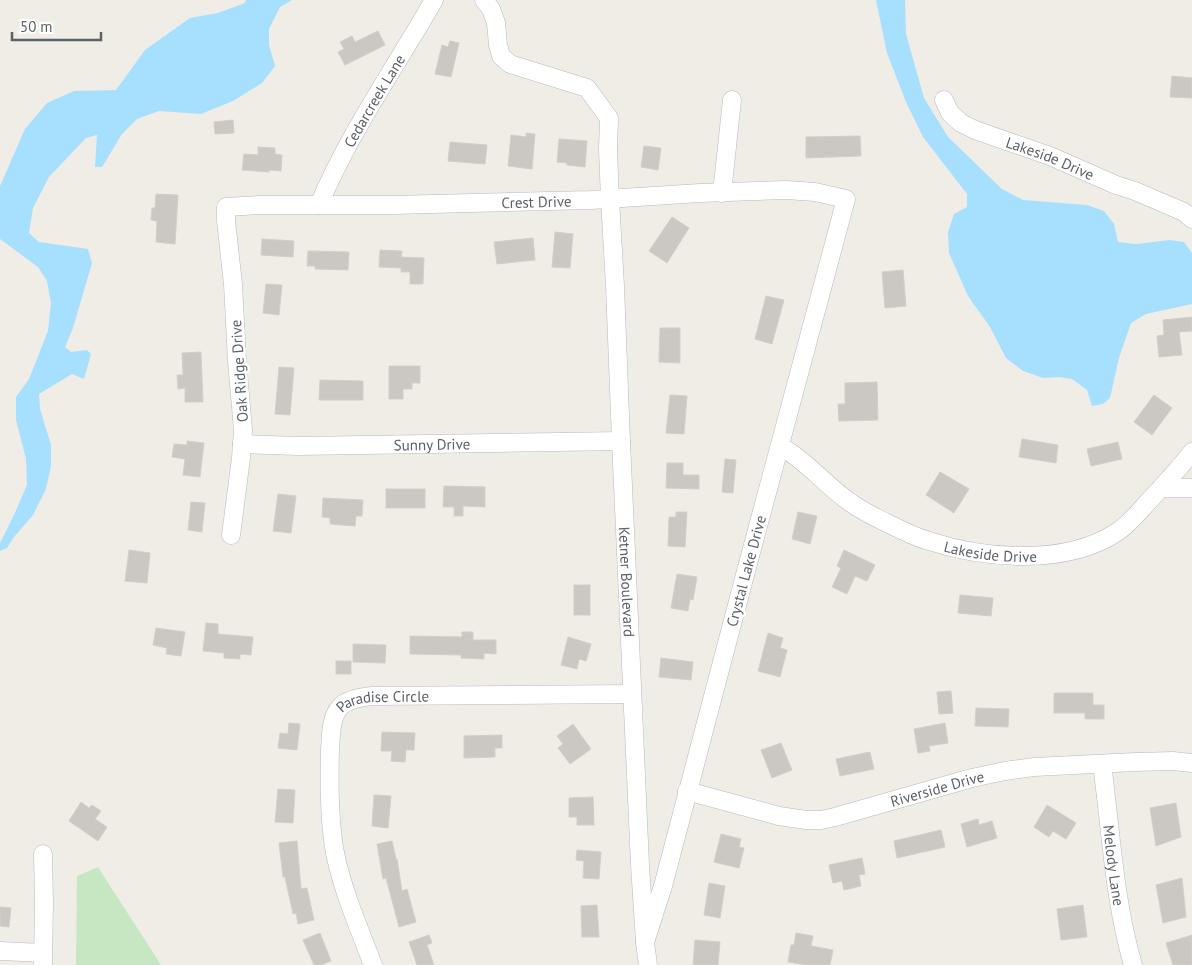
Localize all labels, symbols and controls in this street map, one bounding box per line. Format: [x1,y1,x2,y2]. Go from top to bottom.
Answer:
scale bar [12,10,101,42]
text: 50 m [20,17,53,36]
street label: Cedarcreek Lane [339,51,409,150]
street label: Lakeside Drive [1004,132,1097,184]
street label: Crest Drive [501,191,572,212]
street label: Oak Ridge Drive [226,319,252,423]
street label: Sunny Drive [393,434,470,454]
street label: Crystal Lake Drive [722,513,770,629]
street label: Ketner Boulevard [615,526,639,638]
street label: Lakeside Drive [942,536,1037,566]
street label: Paradise Circle [331,686,429,716]
street label: Riverside Drive [888,766,986,810]
street label: Melody Lane [1100,824,1129,907]

